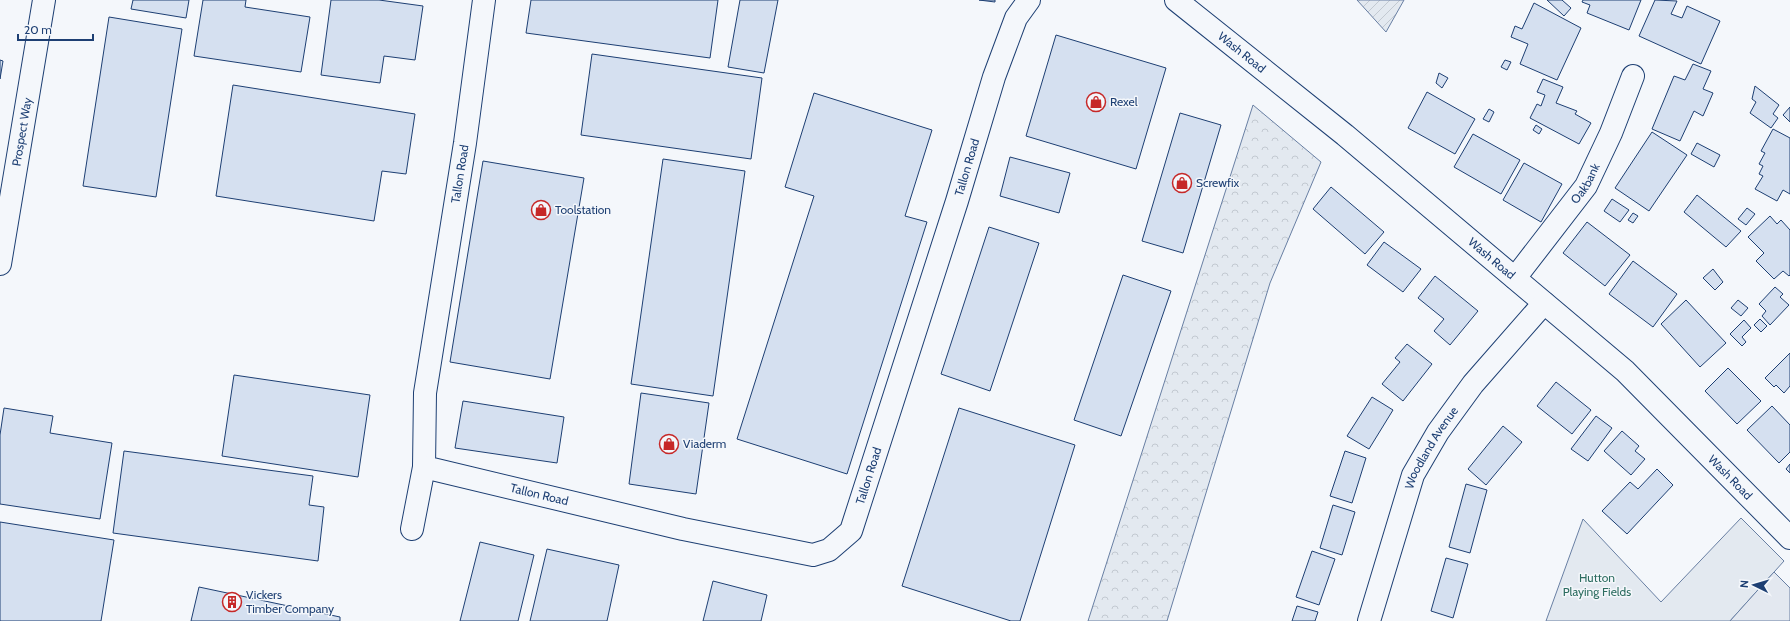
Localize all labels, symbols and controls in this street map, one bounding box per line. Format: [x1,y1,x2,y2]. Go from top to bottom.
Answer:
scale bar [18,16,93,42]
text: 20 m [24,22,52,37]
street label: Wash Road [1215,28,1269,76]
shop icon: Rexel [1085,91,1107,113]
place label: Rexel [1110,94,1138,109]
street label: Prospect Way [8,96,35,167]
street label: Tallon Road [951,137,982,198]
street label: Tallon Road [447,144,472,204]
street label: Oakbank [1567,160,1603,207]
shop icon: Screwfix [1171,172,1193,194]
place label: Screwfix [1196,175,1239,190]
shop icon: Toolstation [530,199,552,221]
place label: Toolstation [555,202,611,217]
street label: Wash Road [1465,234,1518,282]
street label: Woodland Avenue [1401,403,1461,491]
shop icon: Viaderm [658,433,680,455]
place label: Viaderm [683,436,726,451]
street label: Tallon Road [852,445,884,506]
street label: Wash Road [1705,451,1756,503]
street label: Tallon Road [509,480,570,508]
north arrow [1734,565,1774,605]
park label: Hutton Playing Fields [1563,570,1631,599]
text: N [1737,580,1751,589]
place label: Vickers Timber Company [246,587,334,616]
building icon: Vickers Timber Company [221,591,243,613]

